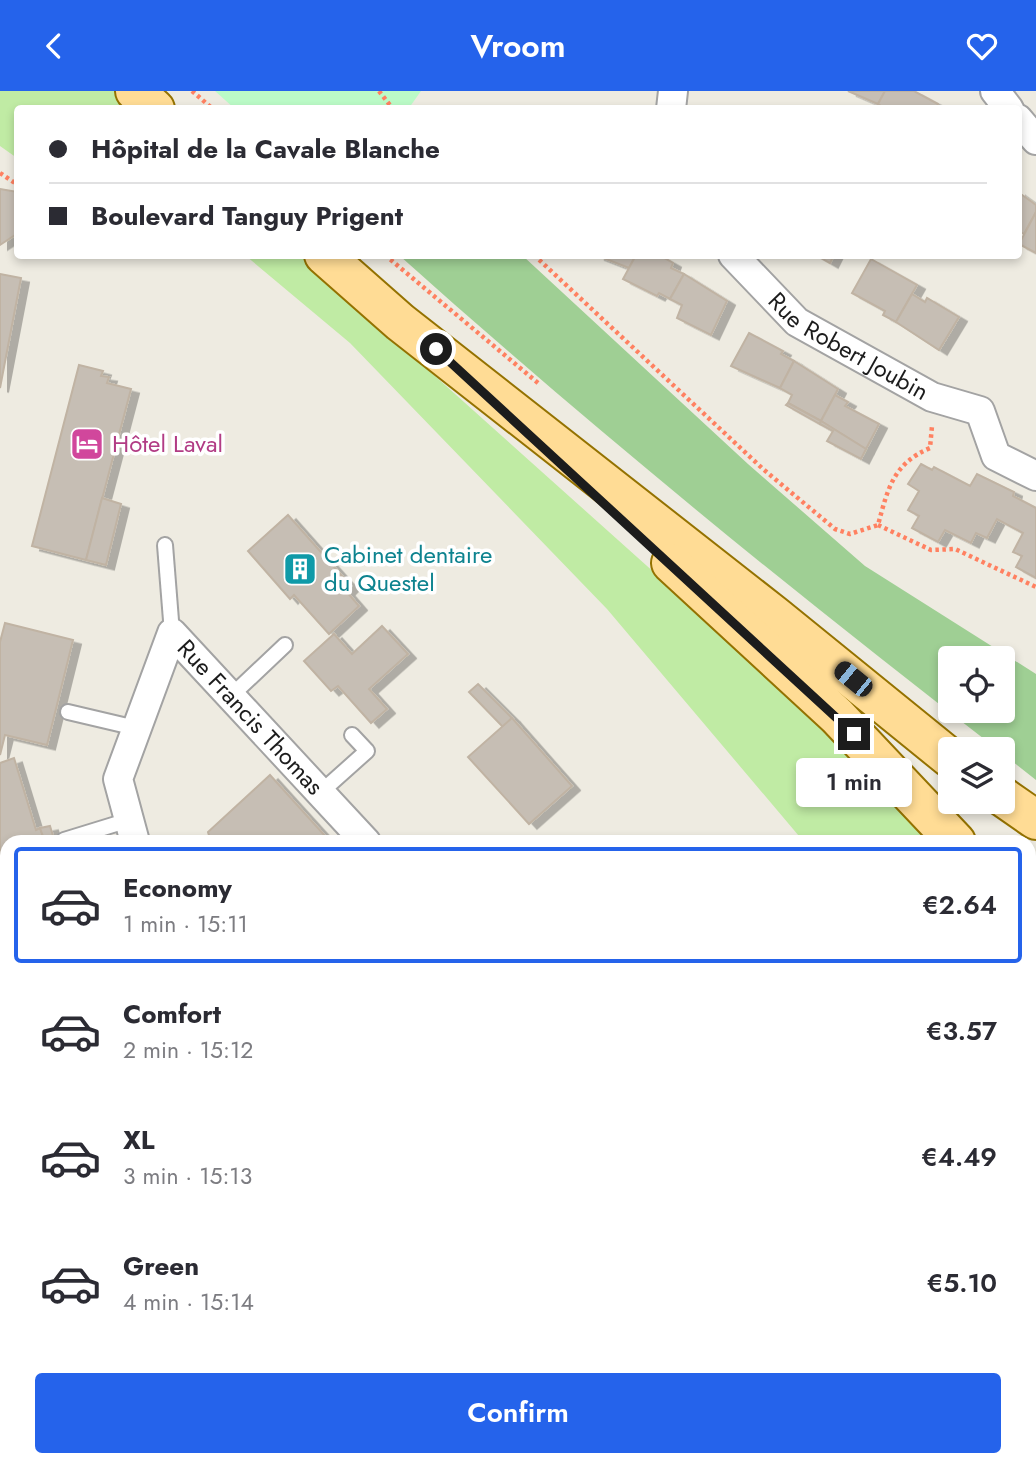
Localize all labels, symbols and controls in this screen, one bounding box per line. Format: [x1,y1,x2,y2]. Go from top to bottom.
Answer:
text: Vroom [470,23,566,69]
icon: back [35,27,73,65]
icon: heart [963,27,1001,65]
text: Hôpital de la Cavale Blanche [91,130,440,168]
text: Boulevard Tanguy Prigent [91,197,403,235]
street label: Rue Robert Joubin [760,284,935,409]
route start [420,333,452,365]
hotel icon: Hôtel Laval [68,425,106,463]
place label: Hôtel Laval [112,426,223,461]
place label: Cabinet dentaire du Questel [324,537,492,600]
building icon: Cabinet dentaire du Questel [281,550,319,588]
street label: Rue Francis Thomas [169,631,332,803]
map controls [938,646,1015,814]
button: locate [938,646,1015,723]
car [831,658,876,700]
route end [838,718,870,750]
button: layers [938,737,1015,814]
callout: 1 min [796,759,912,807]
text: 1 min [826,765,882,799]
text: Economy [123,869,232,907]
icon: car [39,874,102,937]
text: €2.64 [922,886,997,924]
text: 1 min · 15:11 [123,907,248,941]
text: Comfort [123,995,221,1033]
icon: car [39,1000,102,1063]
text: €3.57 [926,1012,997,1050]
text: 2 min · 15:12 [123,1033,253,1067]
text: XL [123,1121,155,1159]
icon: car [39,1126,102,1189]
text: €4.49 [921,1138,997,1176]
text: 3 min · 15:13 [123,1159,252,1193]
text: Green [123,1247,199,1285]
icon: car [39,1252,102,1315]
text: €5.10 [927,1264,997,1302]
text: 4 min · 15:14 [123,1285,254,1319]
button: Confirm [35,1373,1001,1453]

